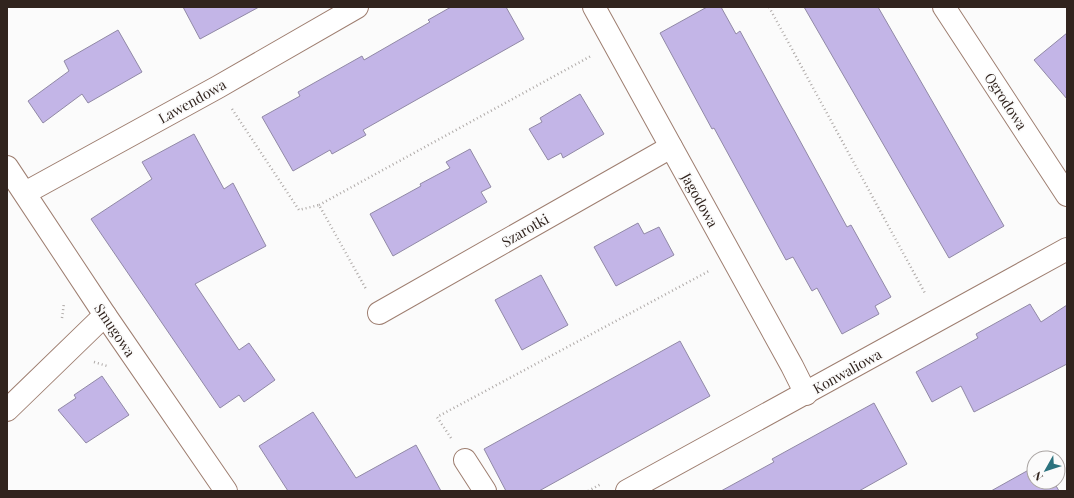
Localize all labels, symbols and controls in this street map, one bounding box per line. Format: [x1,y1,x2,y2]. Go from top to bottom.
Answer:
street label: Ogrodowa [980,69,1032,133]
street label: Lawendowa [155,75,229,127]
street label: Jagodowa [677,168,723,231]
street label: Szarotki [498,209,552,251]
street label: Smugowa [90,300,140,360]
street label: Konwaliowa [809,344,885,398]
north arrow [1026,450,1066,490]
text: N [1029,469,1046,484]

